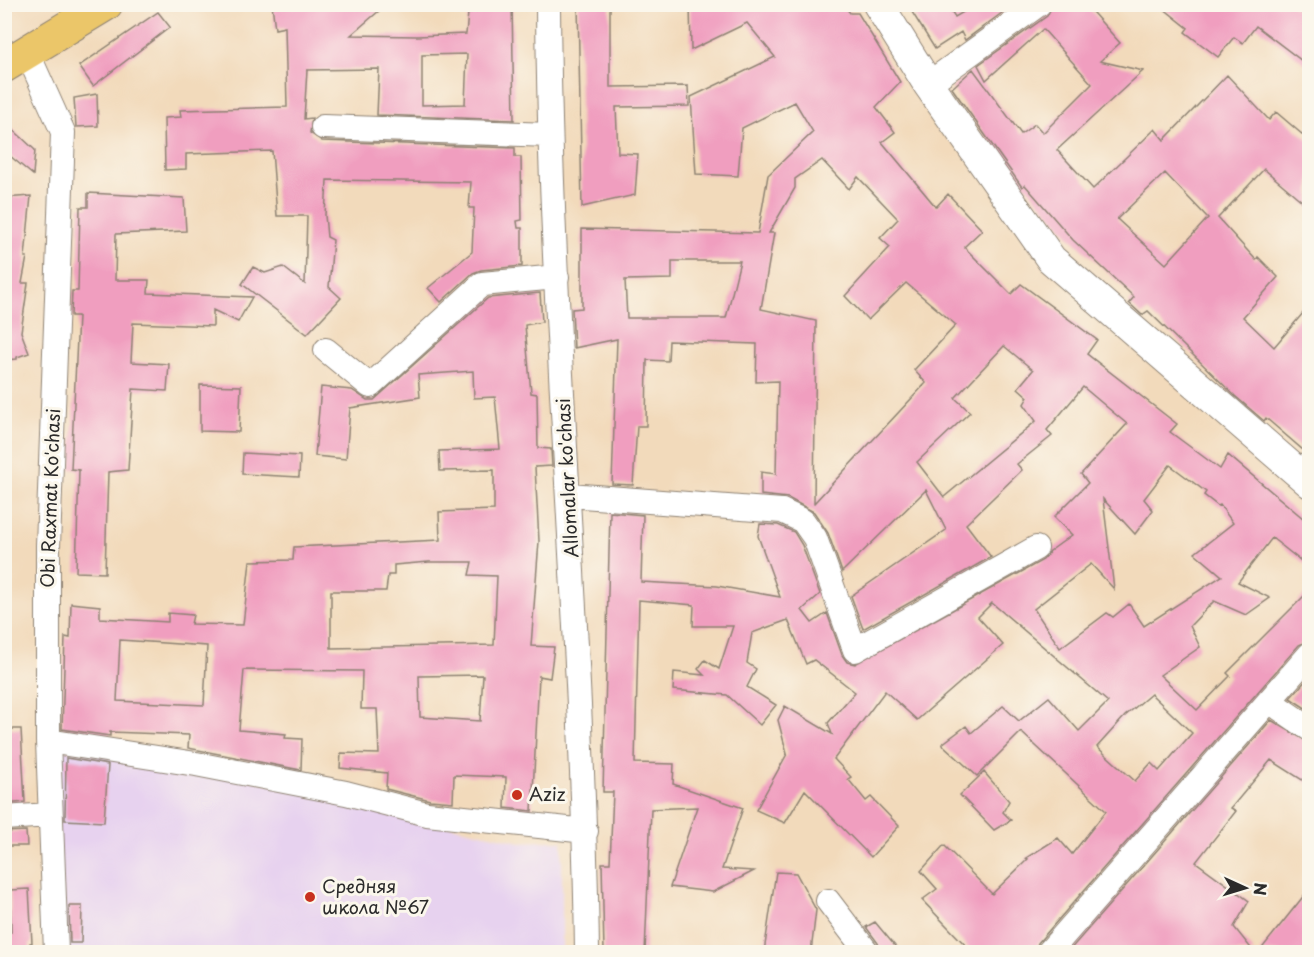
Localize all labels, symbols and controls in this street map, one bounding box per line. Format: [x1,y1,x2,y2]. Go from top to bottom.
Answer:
street label: Allomalar ko'chasi [549,397,584,559]
street label: Obi Raxmat Ko'chasi [33,408,66,588]
place label: Aziz [529,780,566,807]
marker: Aziz [510,788,524,802]
north arrow [1215,858,1275,918]
place label: Средняя школа №67 [322,872,429,920]
text: N [1249,882,1273,896]
marker: Средняя школа №67 [303,890,317,904]

